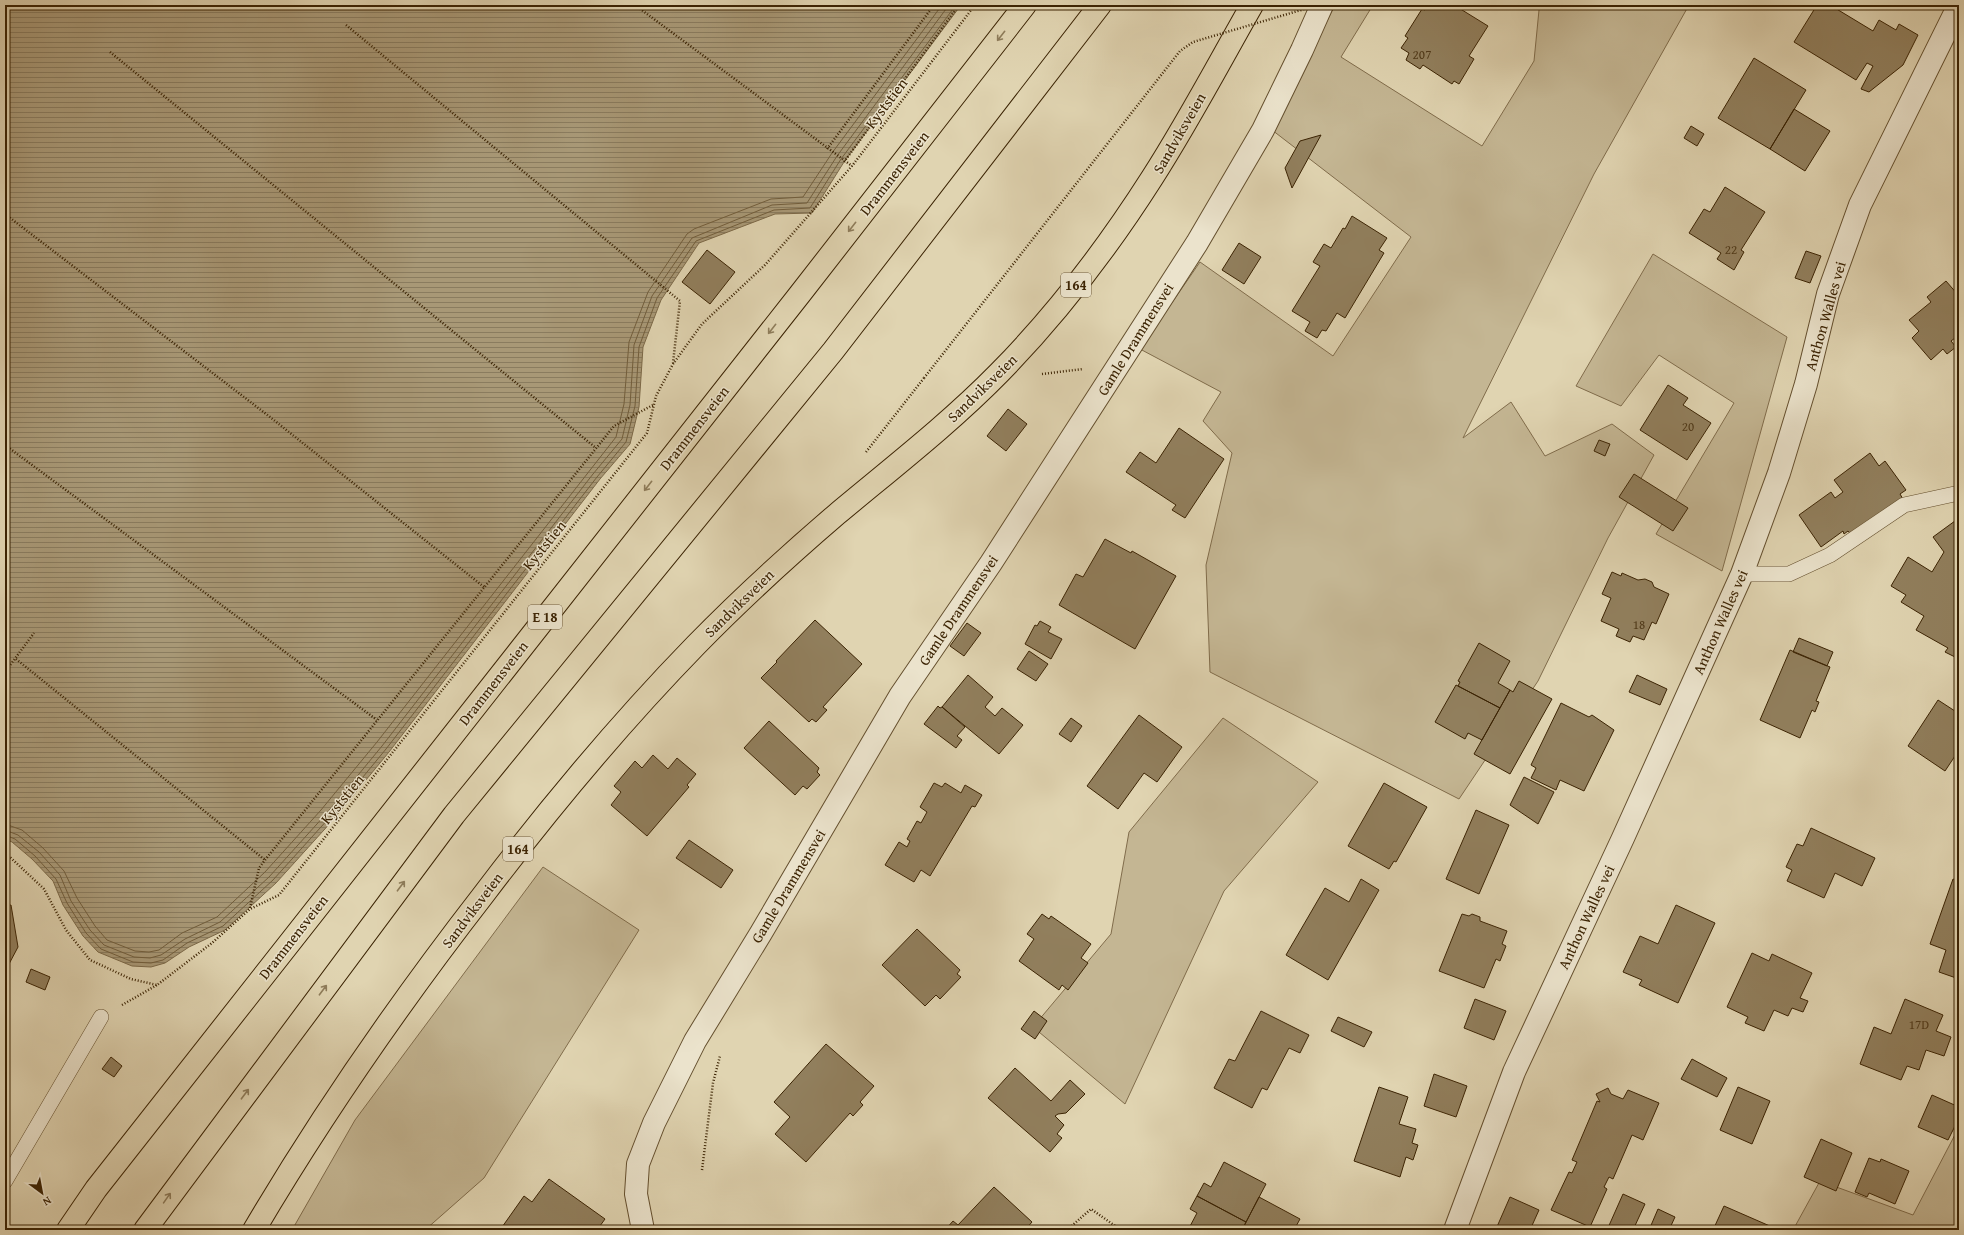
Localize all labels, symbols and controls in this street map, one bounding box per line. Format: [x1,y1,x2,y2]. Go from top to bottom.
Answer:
one-way arrow [996,30,1005,41]
house number: 207 [1413,45,1431,64]
street label: Kyststien [860,73,912,133]
street label: Sandviksveien [1147,88,1211,177]
street label: Drammensveien [854,126,934,220]
one-way arrow [848,221,856,232]
house number: 22 [1725,240,1737,259]
street label: Anthon Walles vei [1799,259,1851,373]
road number: 164 [1061,273,1091,297]
street label: Gamle Drammensvei [1092,279,1178,399]
one-way arrow [768,324,776,335]
street label: Sandviksveien [942,349,1022,427]
street label: Drammensveien [654,381,734,475]
house number: 20 [1682,417,1694,436]
one-way arrow [644,481,652,492]
street label: Kyststien [517,515,571,574]
street label: Gamle Drammensvei [913,551,1003,669]
street label: Sandviksveien [699,564,779,642]
street label: Anthon Walles vei [1687,566,1753,678]
road number: E 18 [528,605,562,629]
house number: 18 [1633,615,1645,634]
street label: Drammensveien [453,636,533,730]
street label: Kyststien [315,769,369,828]
street label: Gamle Drammensvei [746,825,830,947]
road number: 164 [503,837,533,861]
street label: Anthon Walles vei [1553,861,1619,973]
street label: Sandviksveien [437,867,508,952]
one-way arrow [397,880,405,891]
street label: Drammensveien [253,890,333,984]
one-way arrow [319,985,327,996]
house number: 17D [1909,1015,1929,1034]
one-way arrow [241,1089,249,1100]
north arrow [22,1173,62,1213]
text: N [39,1193,55,1211]
one-way arrow [163,1193,171,1204]

